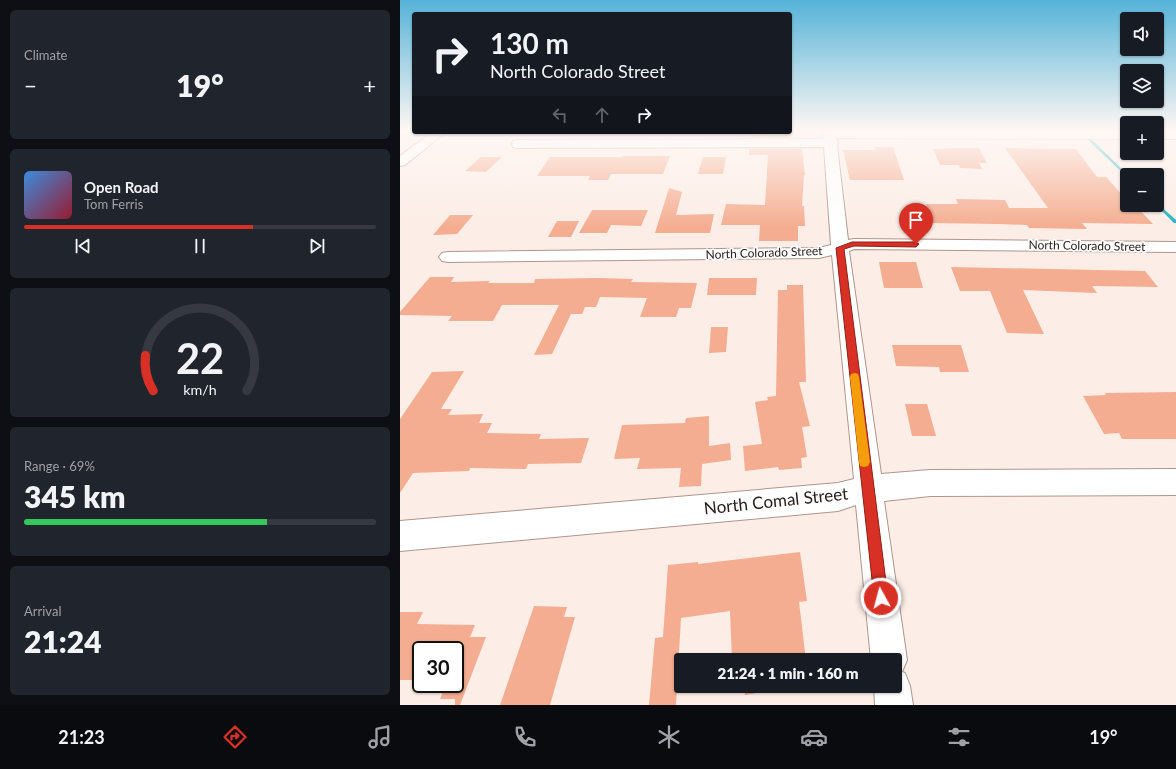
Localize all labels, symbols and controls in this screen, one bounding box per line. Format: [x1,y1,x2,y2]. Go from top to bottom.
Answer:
map controls [1120,12,1164,212]
button: sound [1120,12,1164,56]
text: 130 m [490,26,569,60]
icon: right [424,28,476,80]
text: Climate [24,47,67,63]
text: North Colorado Street [490,60,665,82]
button: layers [1120,64,1164,108]
text: 19° [176,67,224,103]
text: − [24,72,37,99]
text: + [363,72,376,99]
icon: left [549,104,571,126]
icon: ahead [591,104,613,126]
icon: right [633,104,655,126]
button: + [1120,116,1164,160]
button: − [1120,168,1164,212]
text: Open Road [84,178,159,196]
text: Tom Ferris [84,196,143,212]
pin [899,203,933,244]
icon: arrive [905,209,927,231]
icon: previous [72,235,94,257]
icon: pause [189,235,211,257]
icon: next [306,235,328,257]
street label: North Colorado Street [1028,237,1146,254]
street label: North Colorado Street [705,243,823,262]
text: 22 [176,332,224,382]
text: km/h [183,380,217,397]
text: Range · 69% [24,458,95,474]
text: 345 km [24,478,125,514]
street label: North Comal Street [703,482,849,519]
position arrow [860,577,902,619]
text: Arrival [24,603,61,619]
text: 21:24 [24,623,102,659]
speed limit sign: 30 [412,641,464,693]
text: 21:24 · 1 min · 160 m [717,664,859,682]
icon: directions [221,723,249,751]
icon: music [366,723,394,751]
icon: phone [511,723,539,751]
icon: climate [655,723,683,751]
icon: car [800,723,828,751]
icon: filters [945,723,973,751]
text: 21:23 [58,726,105,748]
text: 19° [1089,726,1118,748]

